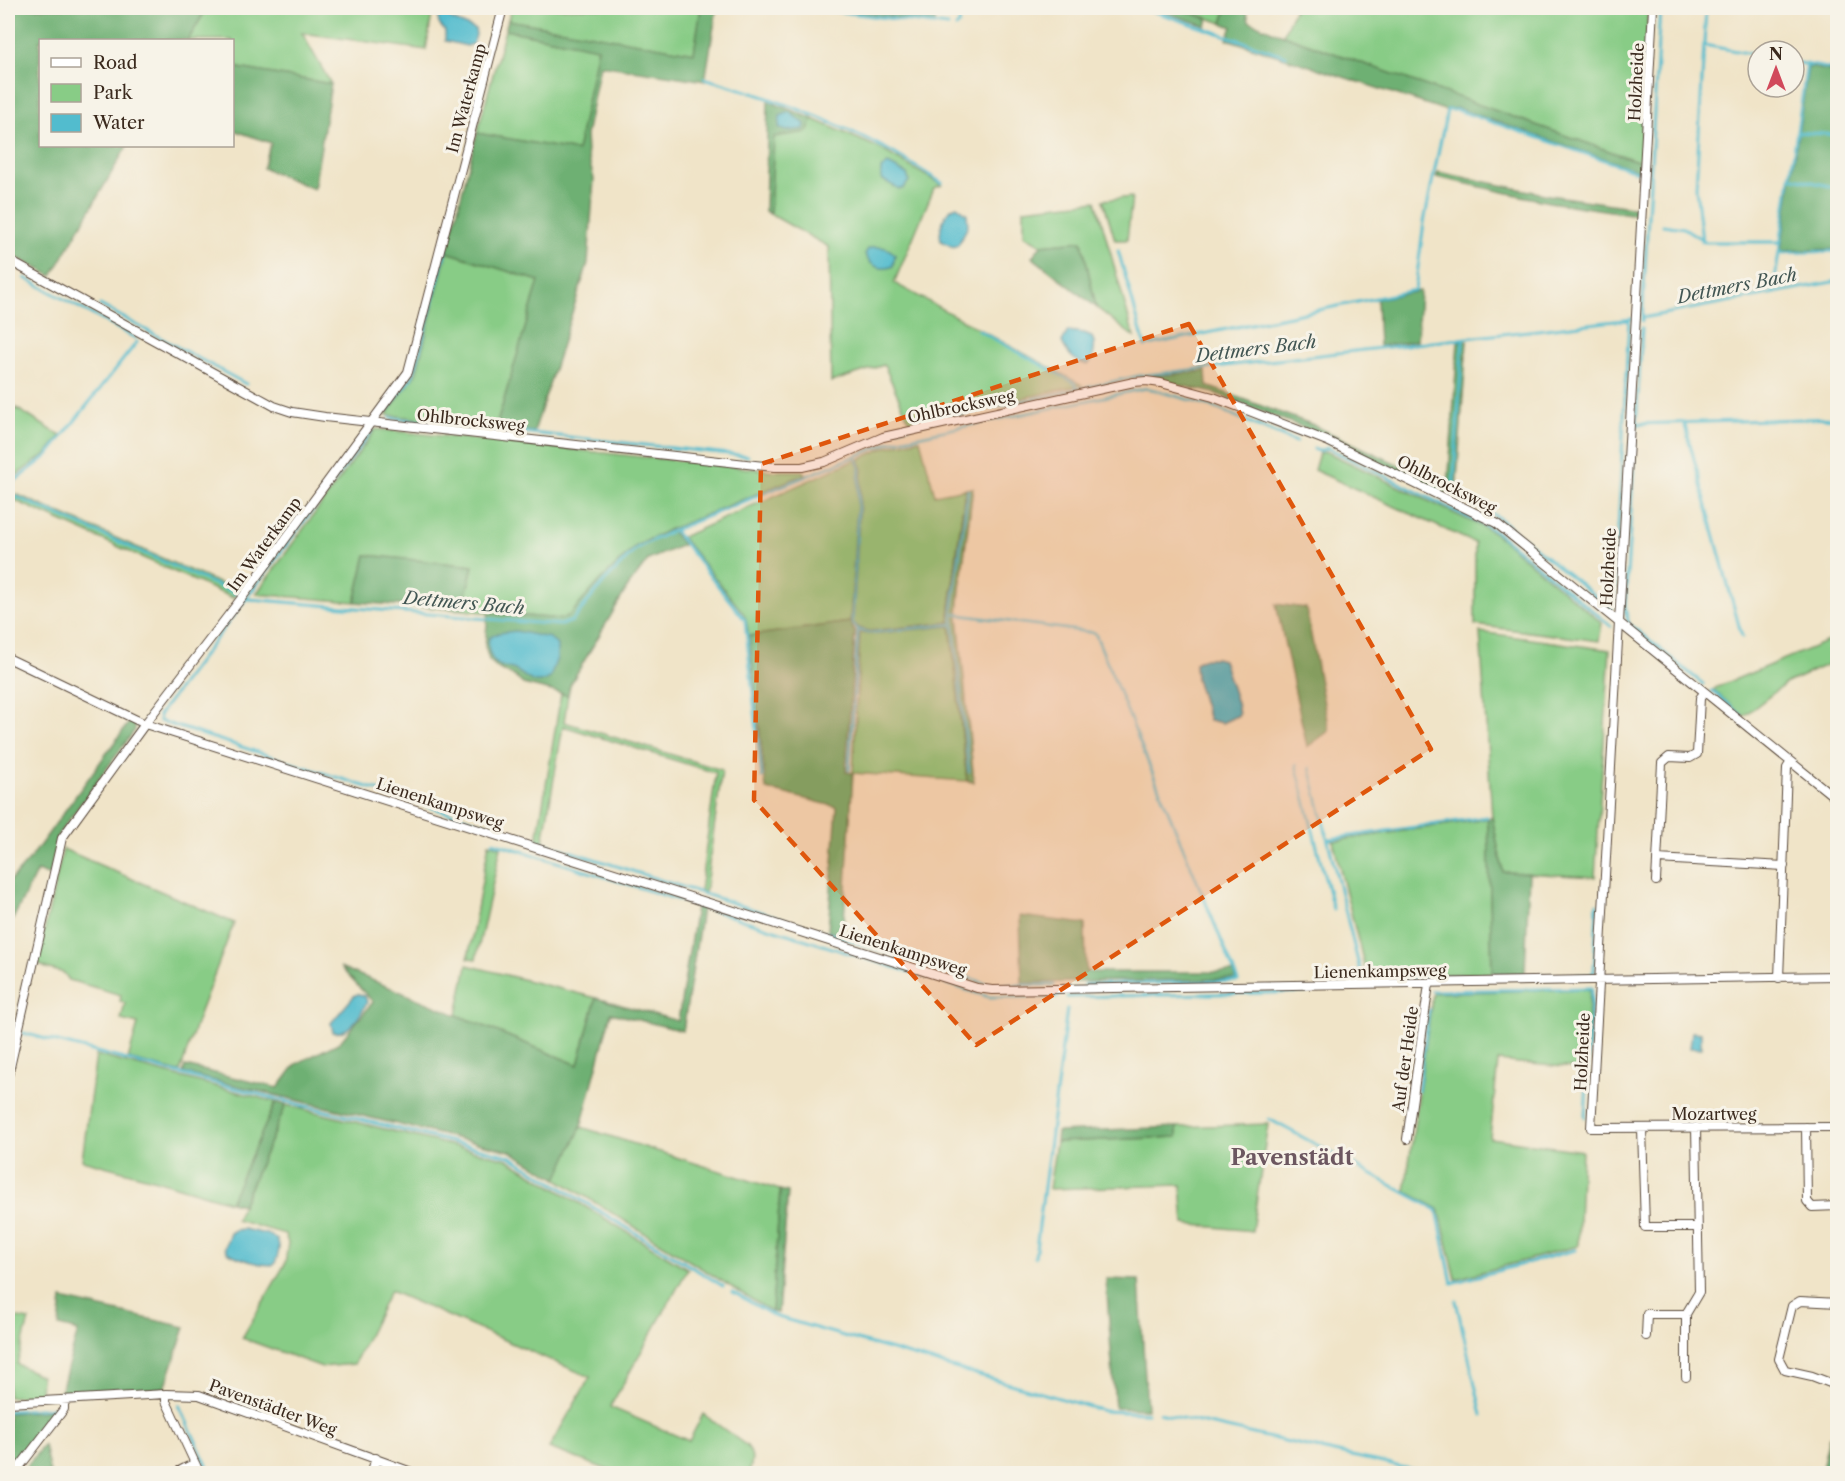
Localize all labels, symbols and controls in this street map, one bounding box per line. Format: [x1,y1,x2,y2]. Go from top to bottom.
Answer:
legend [39,39,234,147]
north arrow [1746,39,1806,99]
street label: Im Waterkamp [442,41,490,155]
street label: Holzheide [1624,42,1648,122]
text: N [1769,44,1783,64]
text: Road [93,52,138,74]
text: Park [93,82,134,104]
text: Water [92,112,145,134]
water label: Dettmers Bach [1673,264,1799,309]
water label: Dettmers Bach [1192,331,1318,368]
street label: Ohlbrocksweg [906,385,1017,427]
street label: Ohlbrocksweg [416,404,527,436]
street label: Ohlbrocksweg [1394,450,1500,518]
street label: Im Waterkamp [223,492,305,595]
street label: Holzheide [1596,527,1620,607]
water label: Dettmers Bach [401,587,525,619]
street label: Lienenkampsweg [374,773,507,833]
street label: Lienenkampsweg [837,920,970,980]
street label: Lienenkampsweg [1314,960,1447,982]
street label: Auf der Heide [1388,1005,1422,1114]
street label: Holzheide [1570,1012,1594,1092]
street label: Mozartweg [1672,1104,1757,1124]
district label: Pavenstädt [1230,1144,1354,1171]
street label: Pavenstädter Weg [206,1375,340,1440]

